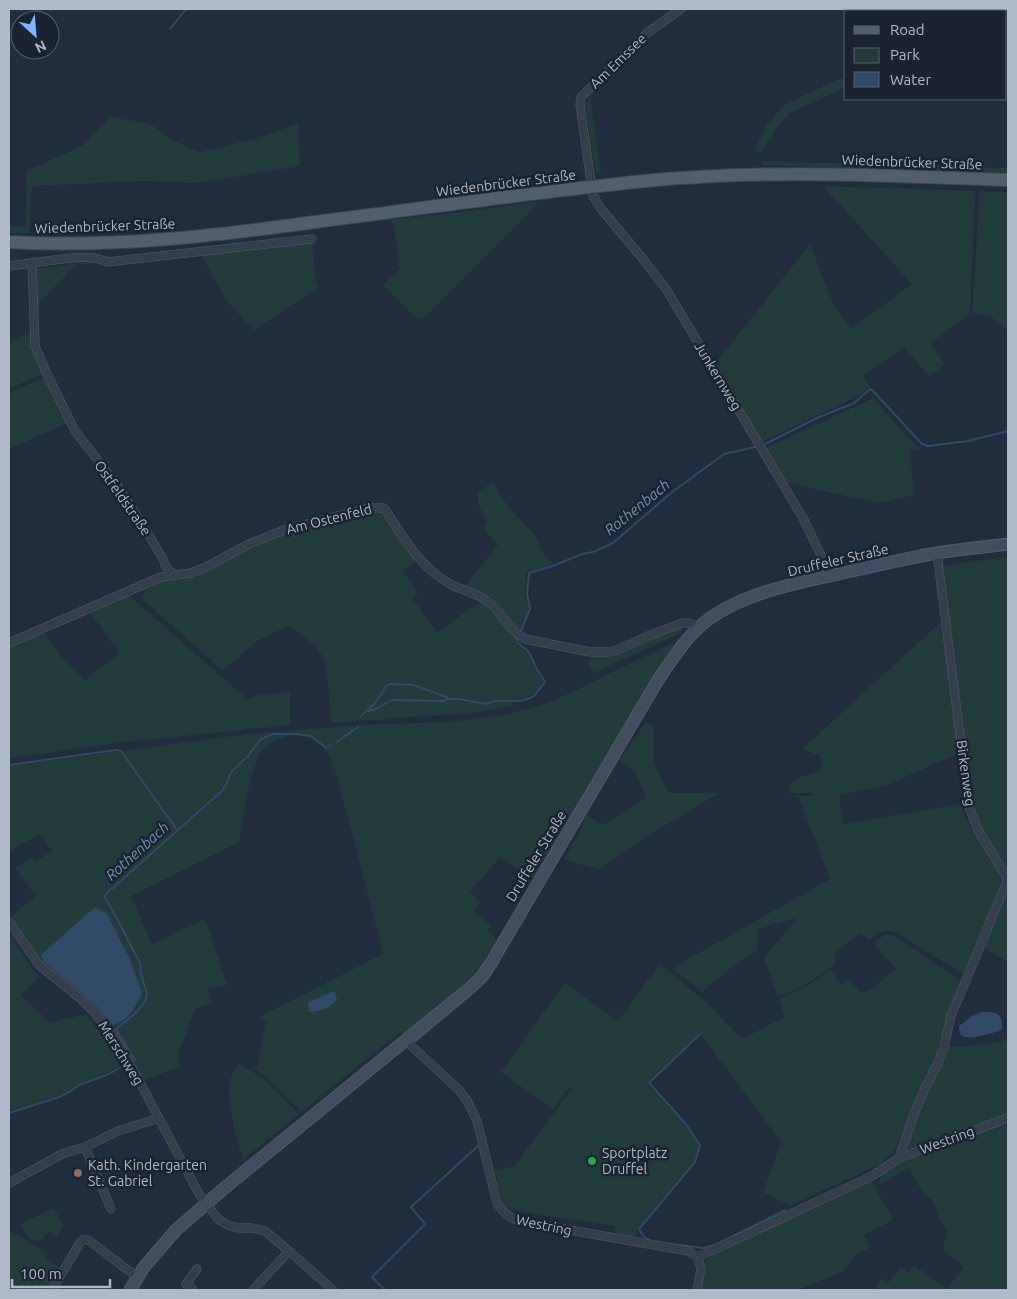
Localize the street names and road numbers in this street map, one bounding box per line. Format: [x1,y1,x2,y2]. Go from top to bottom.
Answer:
street label: Am Emssee [587,30,649,92]
street label: Wiedenbrücker Straße [841,152,983,172]
street label: Wiedenbrücker Straße [435,166,577,200]
street label: Wiedenbrücker Straße [34,216,176,236]
street label: Junkernweg [691,339,745,413]
street label: Ostfeldstraße [91,458,155,538]
street label: Am Ostenfeld [285,501,373,537]
street label: Druffeler Straße [786,541,890,579]
street label: Birkenweg [953,739,979,807]
street label: Druffeler Straße [503,808,569,904]
street label: Merschweg [95,1018,147,1088]
street label: Westring [918,1123,976,1157]
street label: Westring [515,1211,573,1239]

